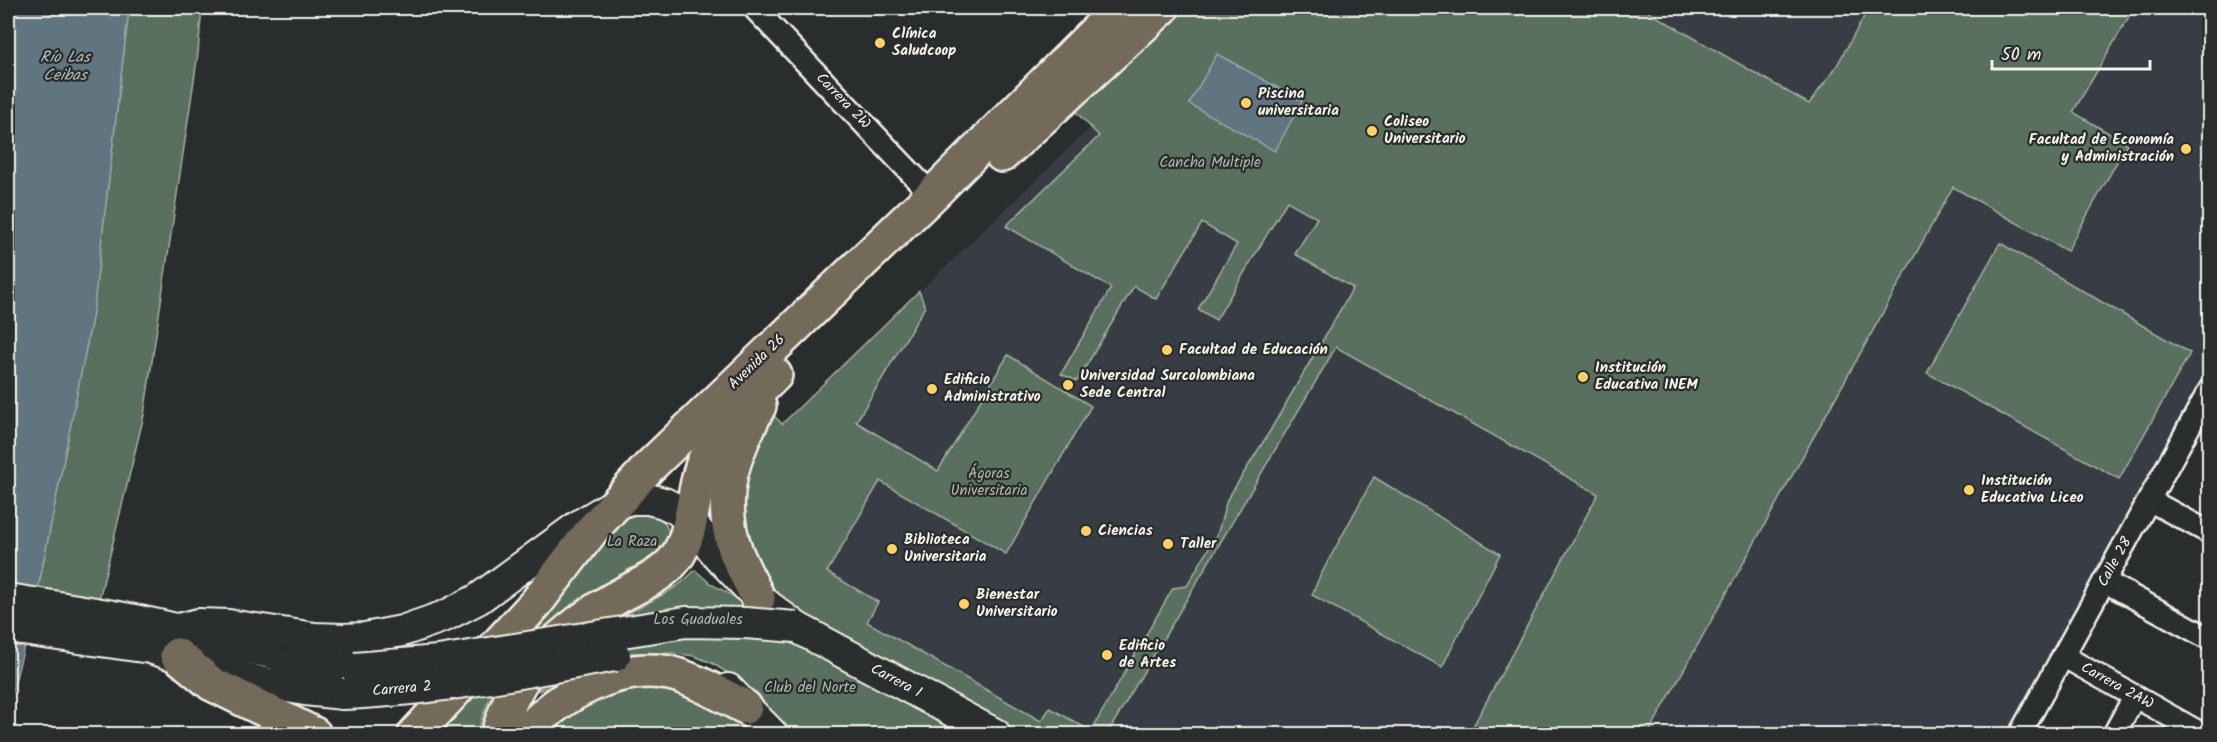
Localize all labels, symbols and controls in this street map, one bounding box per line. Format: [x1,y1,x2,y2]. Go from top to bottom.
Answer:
place label: Clínica Saludcoop [892,22,956,63]
scale bar [1992,33,2150,71]
marker: Clínica Saludcoop [873,36,887,50]
text: 50 m [2001,41,2041,70]
water label: Río Las Ceibas [40,45,92,88]
street label: Carrera 2W [810,67,877,135]
place label: Piscina universitaria [1258,82,1339,123]
marker: Piscina universitaria [1239,96,1253,110]
place label: Coliseo Universitario [1384,110,1466,151]
marker: Coliseo Universitario [1365,124,1379,138]
place label: Facultad de Economía y Administración [2029,128,2174,169]
marker: Facultad de Economía y Administración [2179,142,2193,156]
park label: Cancha Multiple [1159,151,1261,175]
street label: Avenida 26 [723,329,791,395]
place label: Facultad de Educación [1179,338,1328,362]
marker: Facultad de Educación [1160,343,1174,357]
place label: Institución Educativa INEM [1595,356,1698,397]
place label: Universidad Surcolombiana Sede Central [1080,364,1255,405]
place label: Edificio Administrativo [944,368,1041,409]
marker: Institución Educativa INEM [1576,370,1590,384]
marker: Universidad Surcolombiana Sede Central [1061,378,1075,392]
marker: Edificio Administrativo [925,382,939,396]
park label: Ágoras Universitaria [951,462,1027,503]
place label: Institución Educativa Liceo [1981,469,2084,510]
marker: Institución Educativa Liceo [1962,483,1976,497]
place label: Ciencias [1098,519,1153,543]
marker: Ciencias [1079,524,1093,538]
place label: Biblioteca Universitaria [904,528,987,569]
park label: La Raza [607,530,657,554]
place label: Taller [1180,532,1217,556]
street label: Calle 28 [2091,532,2139,591]
marker: Taller [1161,537,1175,551]
marker: Biblioteca Universitaria [885,542,899,556]
place label: Bienestar Universitario [976,583,1058,624]
marker: Bienestar Universitario [957,597,971,611]
park label: Los Guaduales [653,608,743,632]
place label: Edificio de Artes [1119,634,1176,675]
marker: Edificio de Artes [1100,648,1114,662]
street label: Carrera 2AW [2076,656,2158,716]
street label: Carrera 1 [866,657,926,705]
street label: Carrera 2 [371,674,433,704]
park label: Club del Norte [764,676,856,700]

